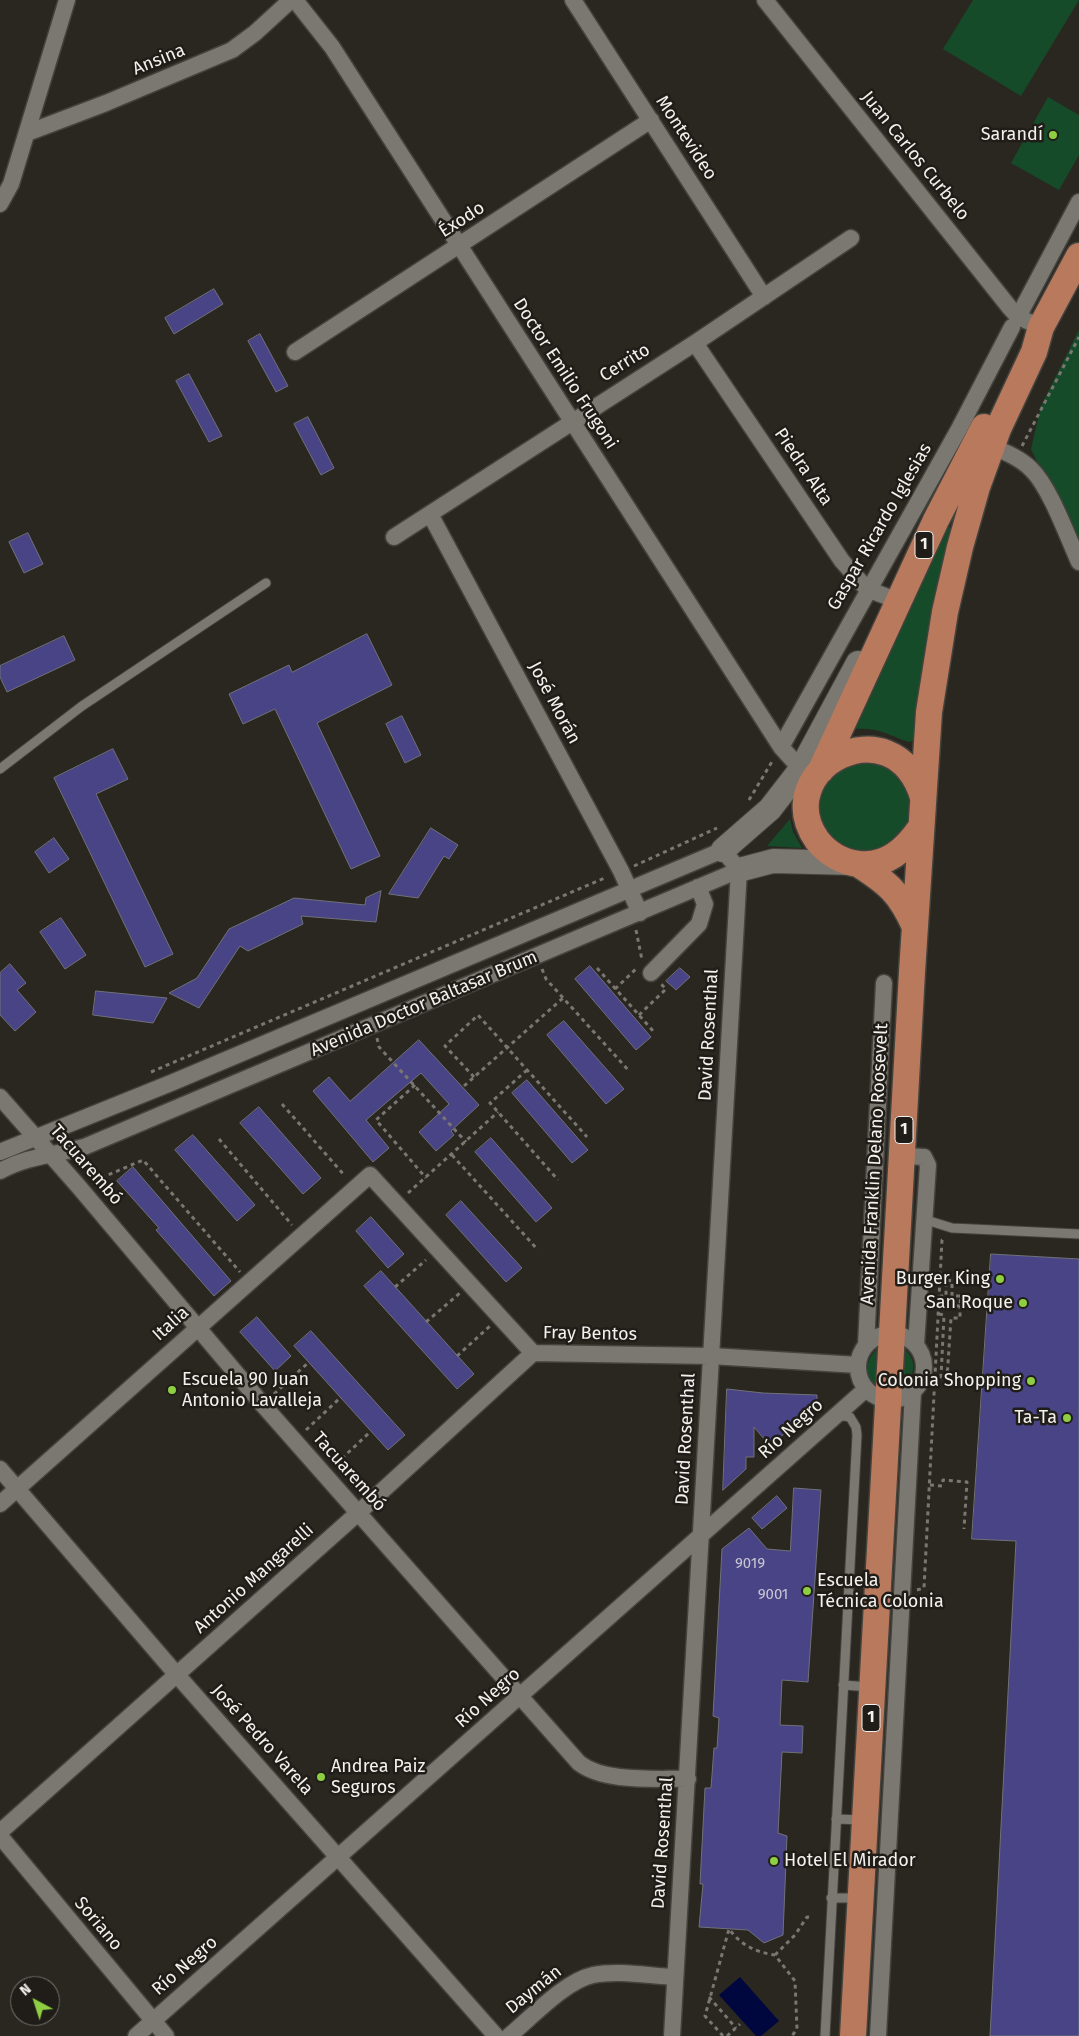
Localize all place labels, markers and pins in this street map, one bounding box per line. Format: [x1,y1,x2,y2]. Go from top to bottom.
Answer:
place label: Sarandí [981,124,1043,146]
marker: Sarandí [1047,129,1059,141]
place label: Burger King [896,1268,990,1290]
marker: Burger King [994,1273,1006,1285]
place label: San Roque [926,1292,1013,1314]
marker: San Roque [1017,1297,1029,1309]
place label: Escuela 90 Juan Antonio Lavalleja [182,1369,322,1412]
place label: Colonia Shopping [878,1370,1021,1392]
marker: Colonia Shopping [1025,1375,1037,1387]
marker: Escuela 90 Juan Antonio Lavalleja [166,1384,178,1396]
place label: Ta-Ta [1014,1407,1057,1429]
marker: Ta-Ta [1061,1412,1073,1424]
place label: Escuela Técnica Colonia [817,1570,944,1612]
marker: Escuela Técnica Colonia [801,1585,813,1597]
place label: Andrea Paiz Seguros [331,1756,425,1798]
marker: Andrea Paiz Seguros [315,1771,327,1783]
place label: Hotel El Mirador [784,1850,916,1872]
marker: Hotel El Mirador [768,1855,780,1867]

